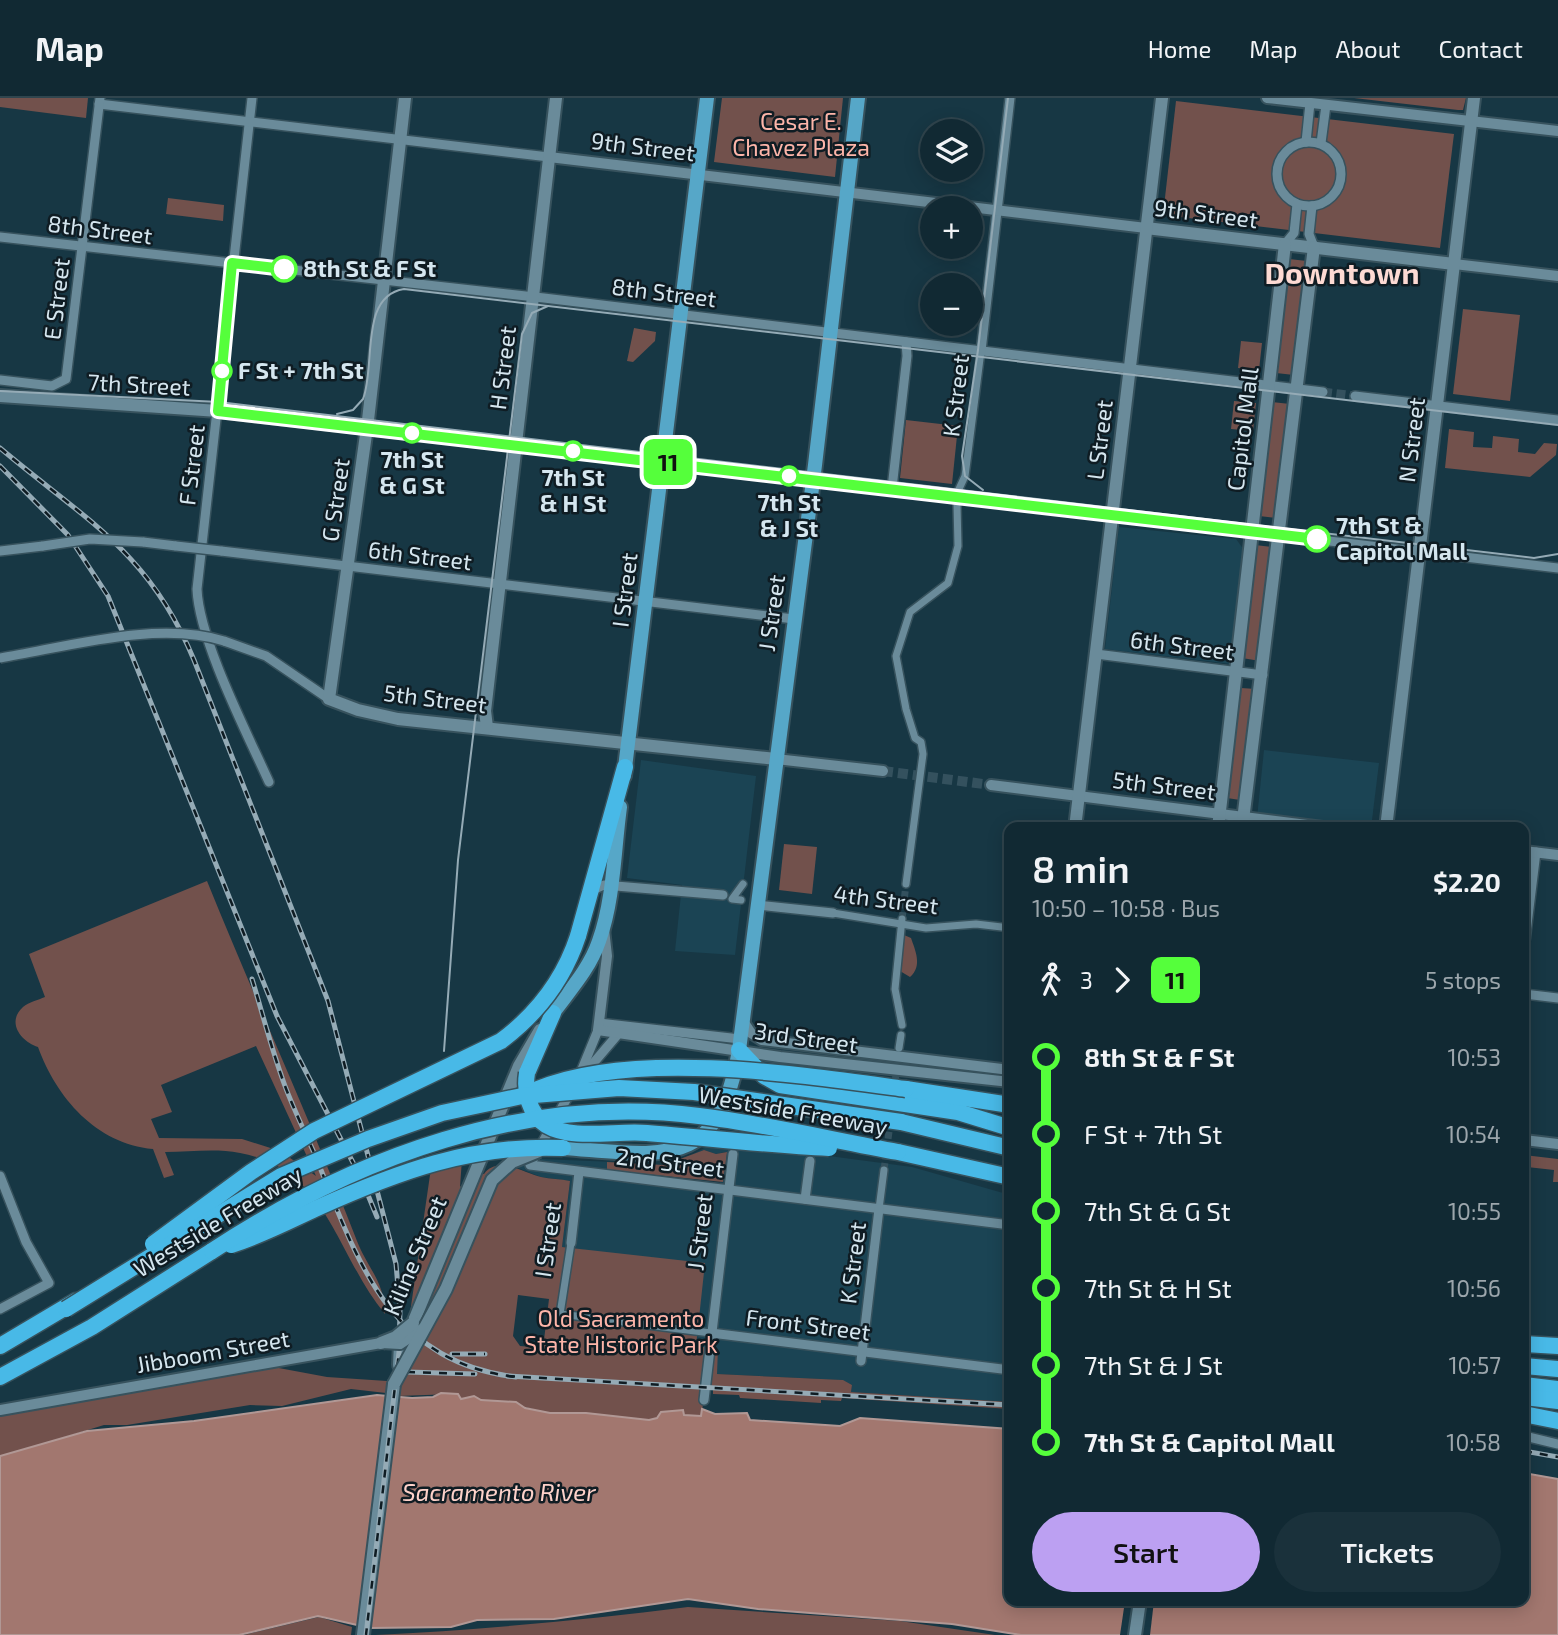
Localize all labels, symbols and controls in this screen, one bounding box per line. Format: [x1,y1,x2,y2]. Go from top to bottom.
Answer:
text: Map [35,28,104,68]
text: Home [1148,34,1211,63]
text: Map [1249,34,1297,63]
text: About [1335,34,1401,63]
text: Contact [1439,34,1523,63]
park label: Cesar E. Chavez Plaza [732,107,870,161]
map controls [920,119,983,336]
button: layers [920,119,983,182]
street label: 9th Street [590,126,697,166]
street label: 9th Street [1153,193,1260,233]
button: + [920,196,983,259]
street label: 8th Street [46,209,154,249]
place label: 8th St & F St [303,254,436,282]
district label: Downtown [1265,254,1419,290]
street label: E Street [37,256,75,341]
marker: 8th St & F St [271,256,297,282]
street label: 8th Street [610,272,718,312]
button: − [920,273,983,336]
street label: H Street [483,324,521,411]
street label: K Street [936,353,974,438]
place label: F St + 7th St [238,356,364,384]
marker: F St + 7th St [212,361,232,381]
street label: Capitol Mall [1221,365,1264,492]
street label: 7th Street [87,367,191,401]
street label: N Street [1392,396,1430,484]
street label: L Street [1080,398,1118,481]
street label: F Street [172,423,210,507]
marker: 7th St & G St [402,423,422,443]
line badge: 11 [636,439,700,485]
marker: 7th St & H St [563,441,583,461]
place label: 7th St & G St [379,445,445,499]
text: 11 [658,447,678,476]
street label: G Street [315,456,355,543]
place label: 7th St & H St [540,463,606,517]
marker: 7th St & J St [779,466,799,486]
place label: 7th St & J St [757,488,821,542]
place label: 7th St & Capitol Mall [1336,511,1467,565]
marker: 7th St & Capitol Mall [1304,526,1330,552]
street label: 6th Street [367,535,474,575]
street label: I Street [606,551,643,629]
street label: J Street [752,573,790,653]
street label: 6th Street [1129,625,1236,665]
street label: 5th Street [382,678,488,718]
street label: 5th Street [1111,765,1217,805]
text: 8 min [1032,845,1130,891]
text: $2.20 [1433,866,1501,897]
street label: 4th Street [832,879,940,919]
text: 10:50 – 10:58 · Bus [1032,894,1220,922]
icon: walk [1032,961,1070,999]
icon: forward [1103,961,1141,999]
text: 11 [1165,965,1186,994]
text: 3 [1080,966,1093,994]
text: 5 stops [1425,966,1501,994]
street label: 3rd Street [753,1016,860,1058]
text: 8th St & F St [1084,1041,1235,1072]
text: 10:53 [1447,1043,1501,1071]
street label: Westside Freeway [696,1080,890,1140]
text: F St + 7th St [1084,1118,1222,1149]
text: 10:54 [1446,1120,1501,1148]
street label: 2nd Street [615,1141,726,1183]
street label: Westside Freeway [128,1160,307,1282]
street label: Kiline Street [376,1192,452,1319]
street label: J Street [680,1192,718,1272]
text: 7th St & G St [1084,1195,1231,1226]
text: 10:55 [1448,1197,1501,1225]
street label: I Street [528,1201,566,1279]
street label: K Street [833,1220,871,1305]
text: 7th St & H St [1084,1272,1232,1303]
text: 10:56 [1447,1274,1501,1302]
street label: Front Street [744,1302,872,1346]
park label: Old Sacramento State Historic Park [524,1304,718,1358]
street label: Jibboom Street [134,1324,292,1378]
text: 7th St & J St [1084,1349,1223,1380]
text: 10:57 [1448,1351,1501,1379]
text: 7th St & Capitol Mall [1084,1426,1335,1457]
text: 10:58 [1446,1428,1501,1456]
water label: Sacramento River [402,1477,596,1506]
button: Start [1032,1512,1260,1592]
button: Tickets [1274,1512,1501,1592]

